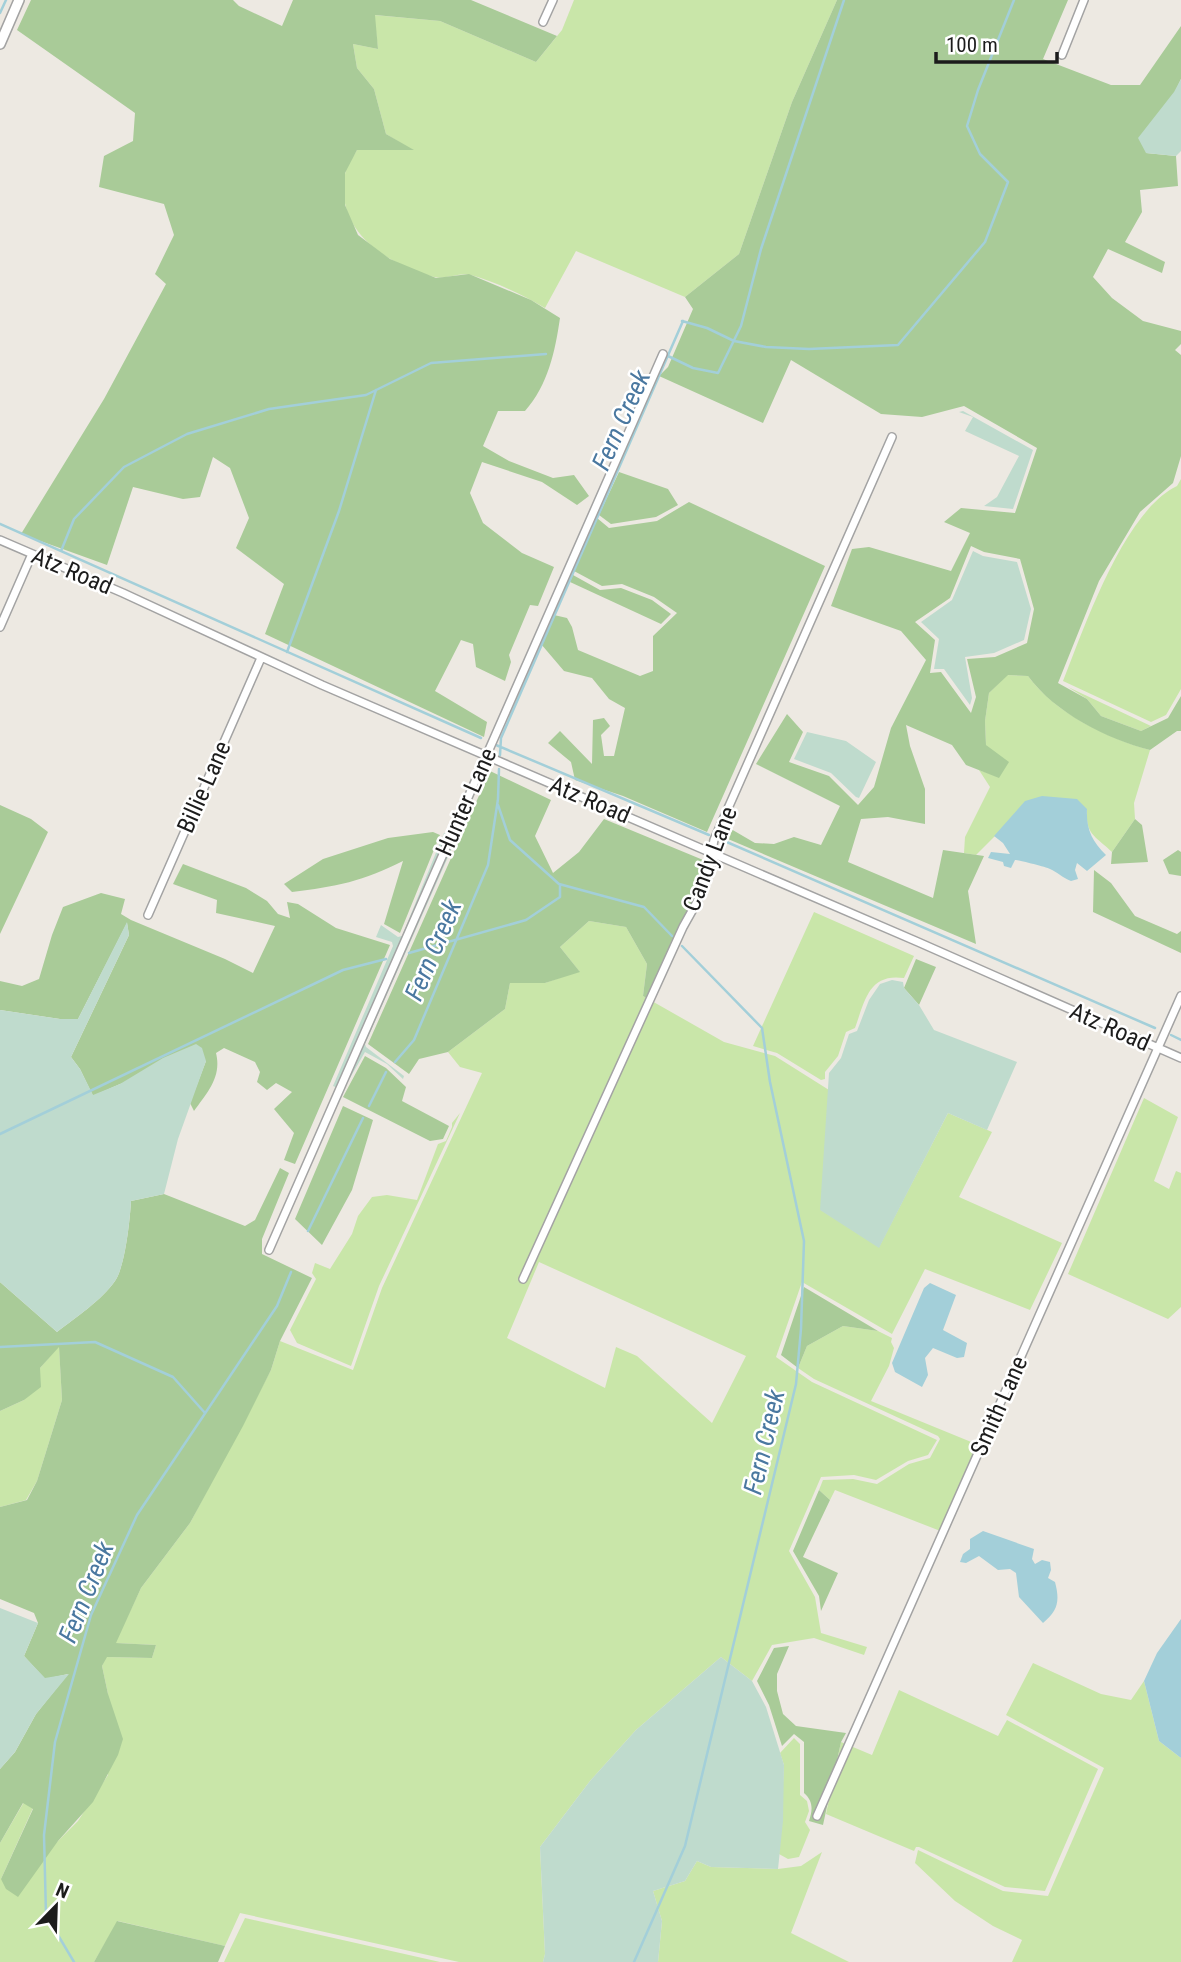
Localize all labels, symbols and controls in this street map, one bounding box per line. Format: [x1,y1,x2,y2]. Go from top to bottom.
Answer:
scale bar [936,21,1057,65]
text: 100 m [946,33,998,57]
water label: Fern Creek [586,365,657,475]
street label: Atz Road [27,542,117,600]
street label: Billie Lane [171,737,237,837]
street label: Hunter Lane [430,744,502,860]
street label: Atz Road [545,771,635,829]
street label: Candy Lane [677,803,743,915]
water label: Fern Creek [398,895,468,1005]
street label: Atz Road [1065,997,1155,1057]
street label: Smith Lane [965,1352,1033,1460]
water label: Fern Creek [737,1386,791,1497]
water label: Fern Creek [52,1537,120,1647]
north arrow [21,1871,91,1941]
text: N [53,1878,72,1904]

